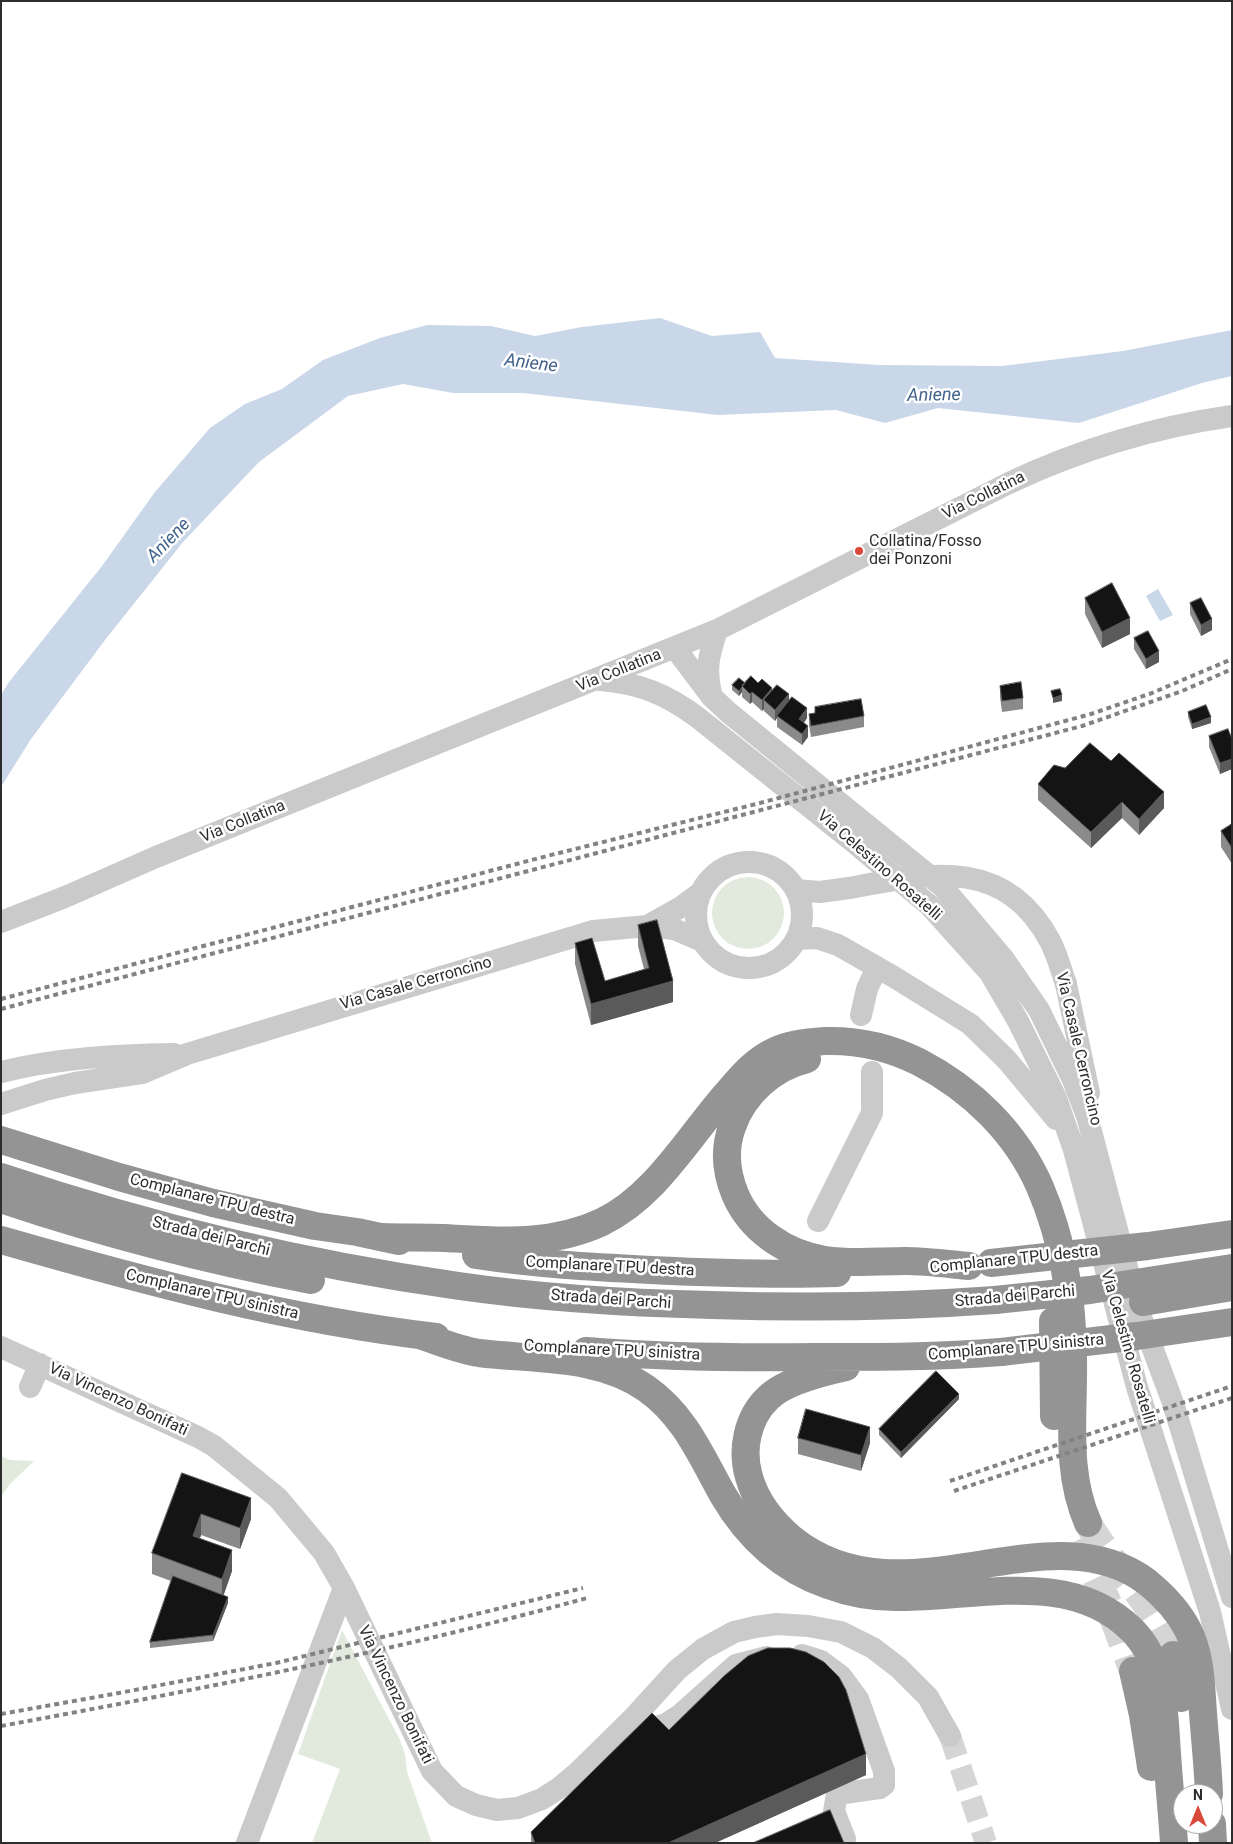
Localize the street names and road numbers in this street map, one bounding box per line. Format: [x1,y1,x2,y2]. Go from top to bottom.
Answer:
street label: Via Collatina [940,468,1028,524]
street label: Via Collatina [574,645,664,697]
street label: Via Collatina [198,796,288,848]
street label: Via Celestino Rosatelli [813,807,945,925]
street label: Via Casale Cerroncino [338,953,494,1015]
street label: Via Casale Cerroncino [1051,970,1105,1128]
street label: Complanare TPU destra [128,1170,296,1230]
street label: Strada dei Parchi [150,1213,272,1261]
street label: Complanare TPU destra [929,1242,1099,1278]
street label: Complanare TPU destra [525,1253,695,1281]
street label: Complanare TPU sinistra [124,1266,300,1324]
street label: Via Celestino Rosatelli [1096,1268,1158,1426]
street label: Strada dei Parchi [954,1282,1076,1312]
street label: Strada dei Parchi [550,1286,672,1314]
street label: Complanare TPU sinistra [927,1331,1105,1365]
street label: Complanare TPU sinistra [523,1337,701,1365]
street label: Via Vincenzo Bonifati [45,1359,191,1441]
street label: Via Vincenzo Bonifati [353,1623,437,1767]

